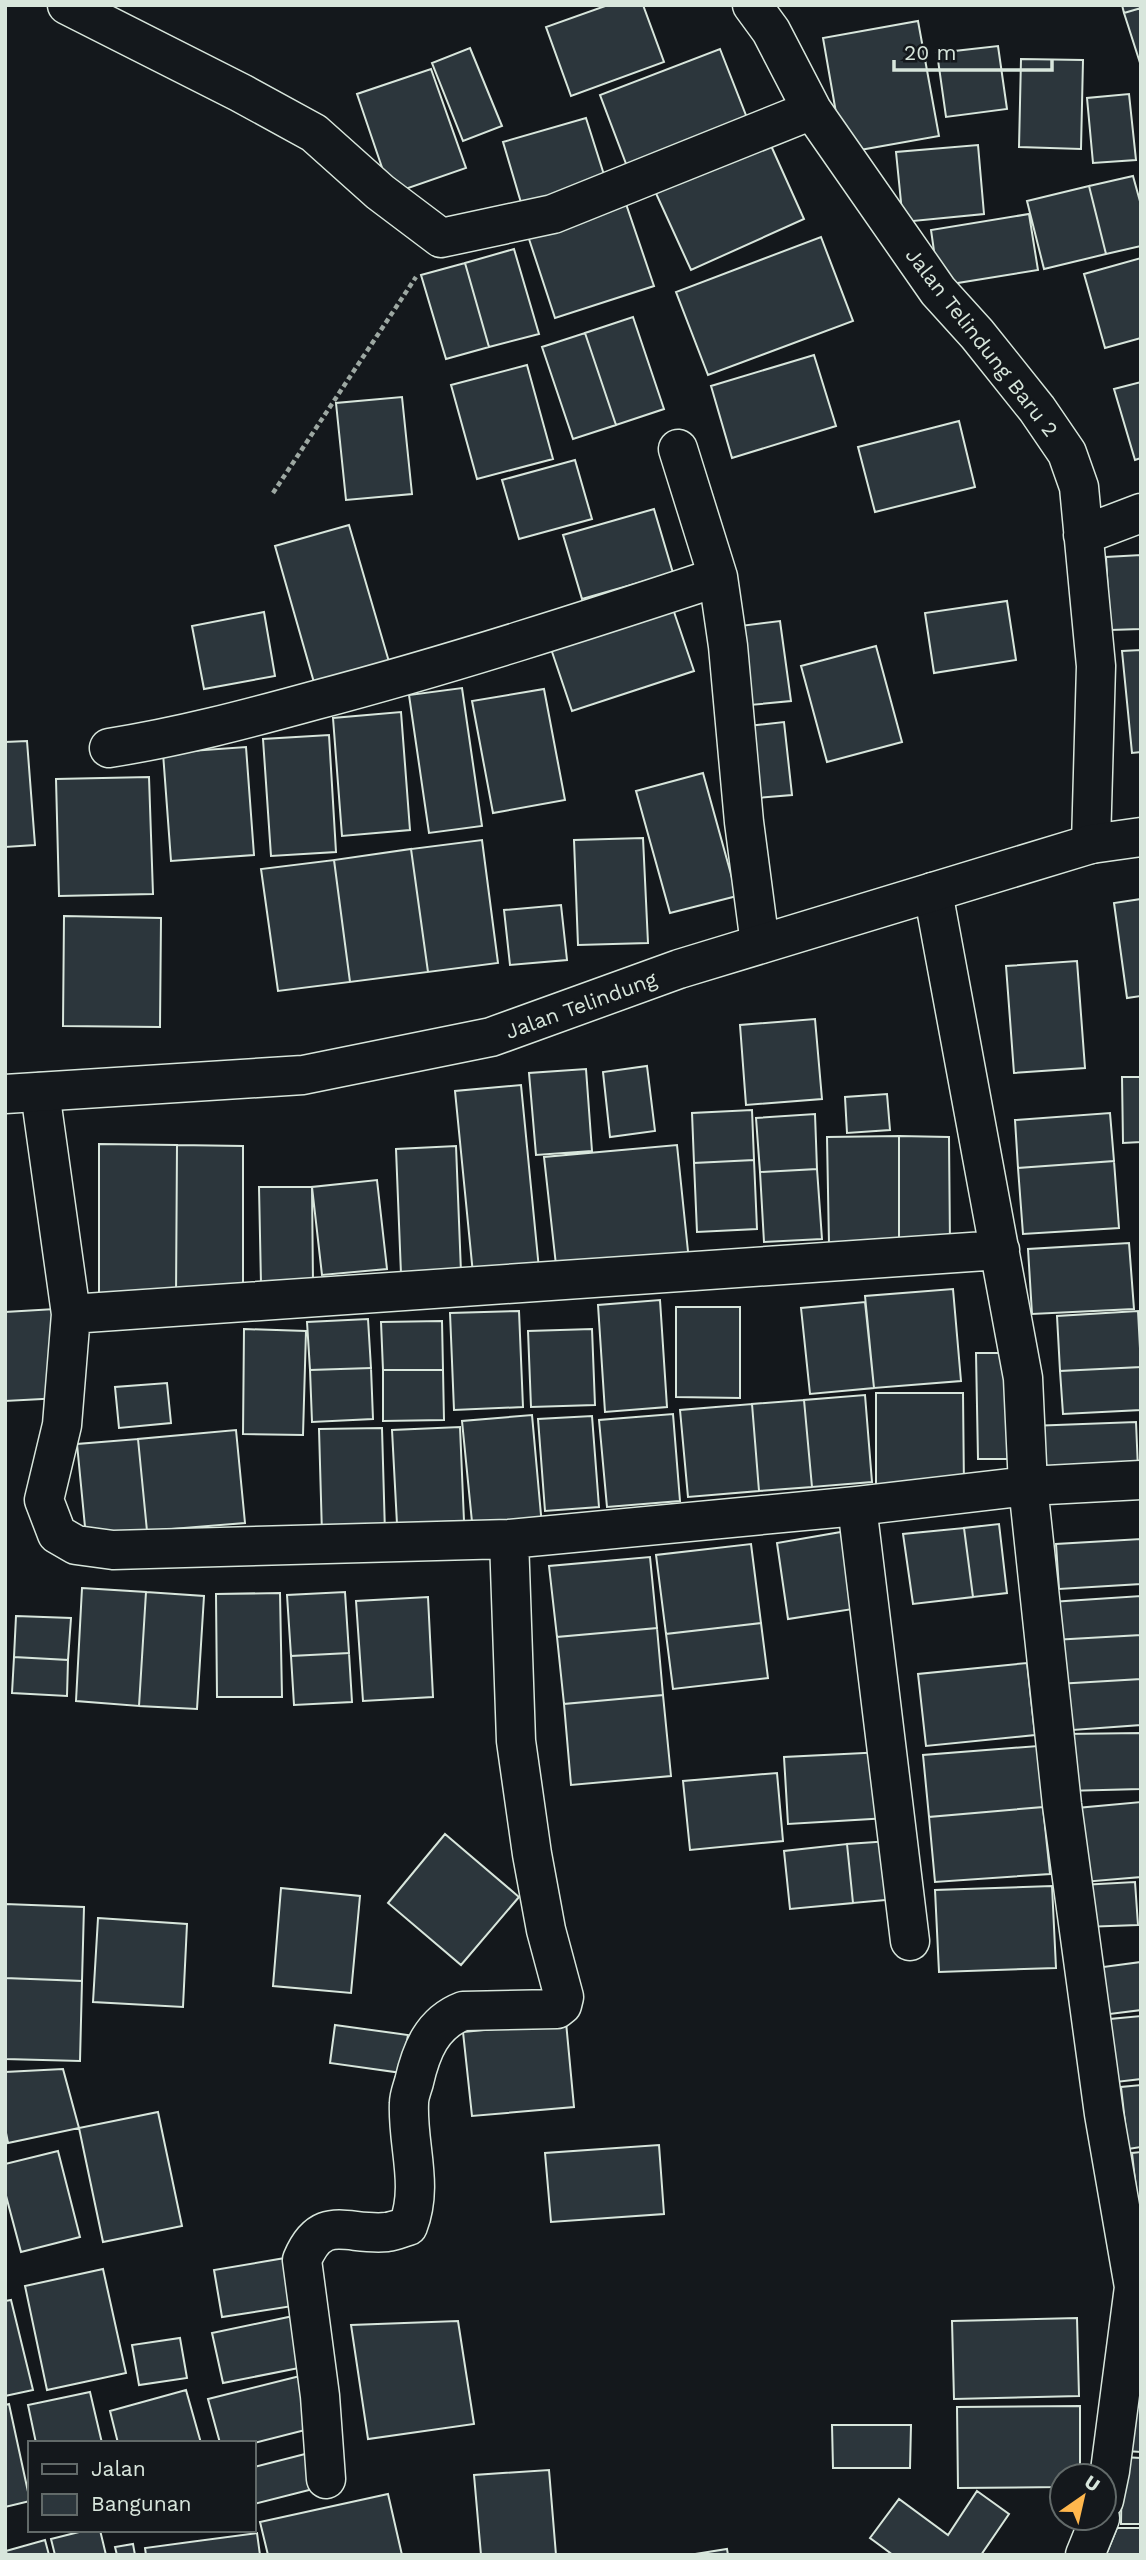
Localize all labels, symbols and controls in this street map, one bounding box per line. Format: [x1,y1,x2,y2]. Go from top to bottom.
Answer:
scale bar [894,28,1052,72]
text: 20 m [904,40,956,65]
street label: Jalan Telindung Baru 2 [900,243,1064,441]
street label: Jalan Telindung [502,966,661,1044]
legend [28,2441,256,2532]
text: Jalan [91,2456,146,2481]
north arrow [1048,2462,1118,2532]
text: U [1080,2470,1104,2497]
text: Bangunan [91,2491,192,2516]

